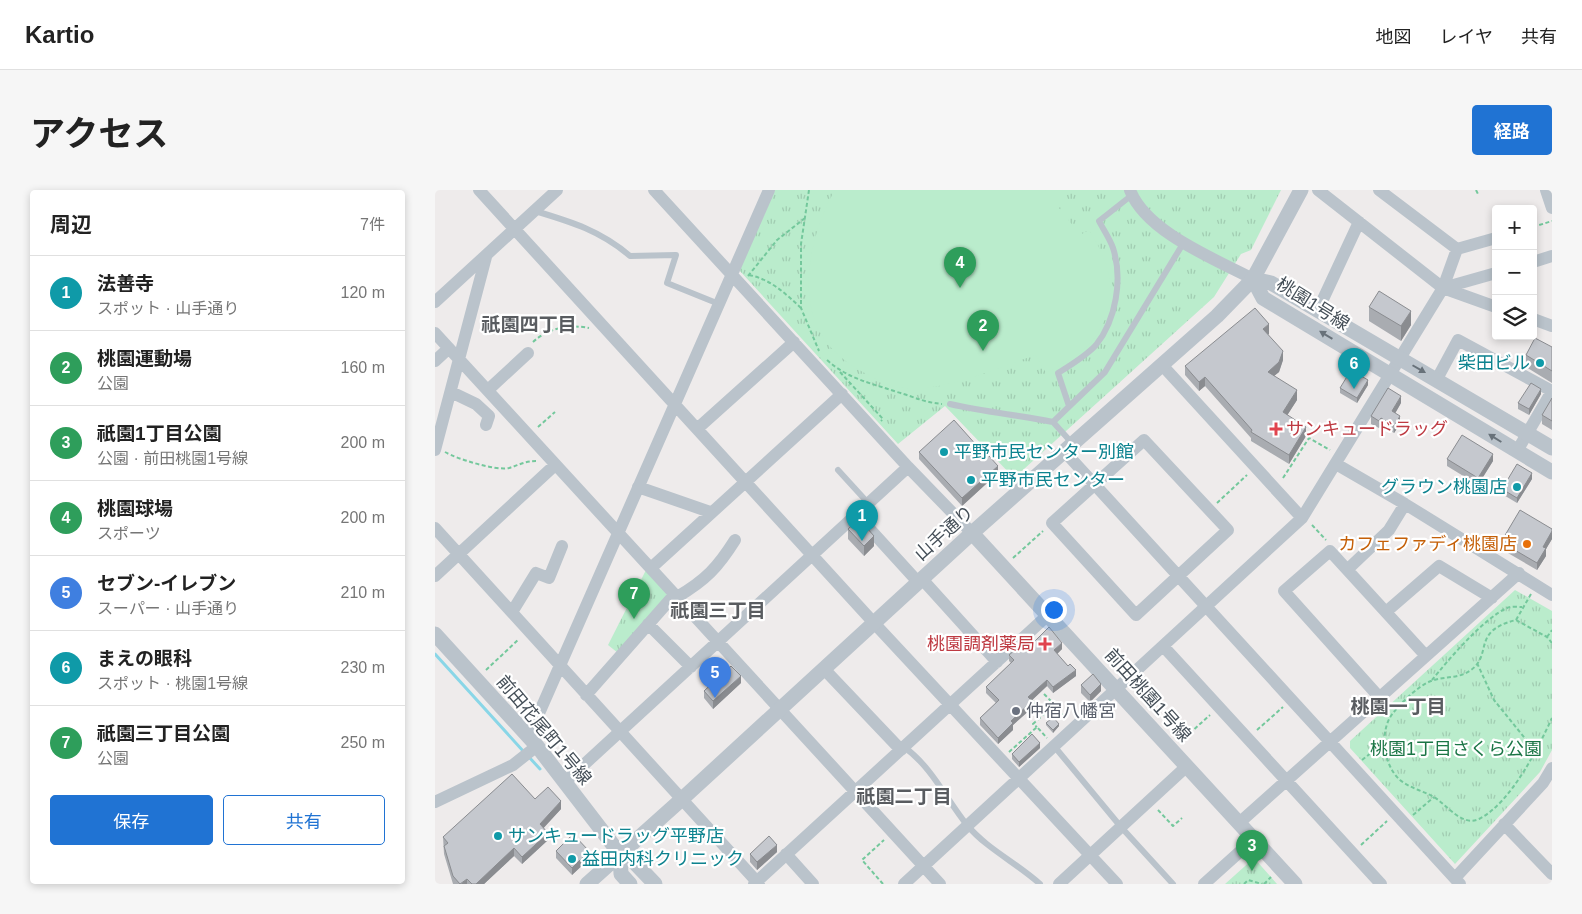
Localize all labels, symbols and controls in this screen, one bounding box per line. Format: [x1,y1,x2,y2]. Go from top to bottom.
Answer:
text: Kartio [25,21,94,48]
text: 地図 [1376,27,1412,47]
text: レイヤ [1440,27,1493,47]
text: 共有 [1521,27,1557,47]
button: 経路 [1472,105,1552,155]
text: アクセス [30,114,168,153]
map controls [1492,205,1537,340]
button: + [1492,205,1537,250]
text: 周辺 [50,213,92,236]
text: 7件 [360,216,385,233]
pin: 4 [944,247,976,288]
button: − [1492,250,1537,295]
text: 法善寺 [97,273,154,294]
street label: 桃園1号線 [1273,274,1353,334]
text: 1 [62,284,70,301]
text: 120 m [341,284,385,301]
button: layers [1492,295,1537,340]
text: スポット · 山手通り [97,300,239,317]
pin: 2 [967,310,999,351]
district label: 祇園四丁目 [481,314,577,335]
one-way arrow [1320,331,1333,340]
text: 桃園運動場 [97,348,192,369]
pin: 6 [1338,348,1370,389]
place label: 柴田ビル [1458,353,1530,373]
marker: 柴田ビル [1534,357,1546,369]
text: 2 [62,359,70,376]
text: 160 m [341,359,385,376]
one-way arrow [1412,364,1425,373]
text: 公園 [97,375,129,392]
place label: サンキュードラッグ [1286,419,1448,439]
text: 祇園1丁目公園 [97,423,222,444]
marker: サンキュードラッグ [1270,423,1282,435]
one-way arrow [1489,433,1502,442]
text: 3 [62,434,70,451]
text: 200 m [341,434,385,451]
place label: 平野市民センター別館 [954,442,1134,462]
marker: 平野市民センター別館 [938,446,950,458]
text: 公園 · 前田桃園1号線 [97,450,248,467]
place label: 平野市民センター [981,470,1125,490]
marker: 平野市民センター [965,474,977,486]
place label: グラウン桃園店 [1381,477,1507,497]
marker: グラウン桃園店 [1511,481,1523,493]
text: 桃園球場 [97,498,173,519]
pin: 1 [846,500,878,541]
street label: 山手通り [911,501,977,565]
text: 4 [62,509,70,526]
text: 200 m [341,509,385,526]
text: スポーツ [97,525,161,542]
place label: カフェファディ桃園店 [1338,534,1517,554]
marker: カフェファディ桃園店 [1521,538,1533,550]
text: セブン-イレブン [97,573,236,594]
pin: 7 [618,578,650,619]
text: 5 [62,584,70,601]
text: 210 m [341,584,385,601]
your location [1041,597,1067,623]
text: スーパー · 山手通り [97,600,239,617]
district label: 祇園三丁目 [670,600,766,621]
place label: 桃園調剤薬局 [927,634,1035,654]
marker: 桃園調剤薬局 [1039,638,1051,650]
street label: 前田桃園1号線 [1101,644,1195,746]
text: まえの眼科 [97,648,192,669]
pin: 5 [699,657,731,698]
text: 6 [62,659,70,676]
text: 230 m [341,659,385,676]
street label: 前田花尾町1号線 [493,671,595,789]
text: スポット · 桃園1号線 [97,675,248,692]
district label: 桃園一丁目 [1350,696,1446,717]
place label: 仲宿八幡宮 [1026,701,1116,721]
marker: 仲宿八幡宮 [1010,705,1022,717]
text: 祇園三丁目公園 [97,723,230,744]
text: 7 [62,734,70,751]
text: 250 m [341,734,385,751]
park label: 桃園1丁目さくら公園 [1370,739,1542,759]
text: 公園 [97,750,129,767]
district label: 祇園二丁目 [856,786,952,807]
button: 保存 [50,795,213,845]
button: 共有 [223,795,385,845]
place label: サンキュードラッグ平野店 [508,826,724,846]
marker: サンキュードラッグ平野店 [492,830,504,842]
pin: 3 [1236,830,1268,871]
place label: 益田内科クリニック [582,849,744,869]
marker: 益田内科クリニック [566,853,578,865]

